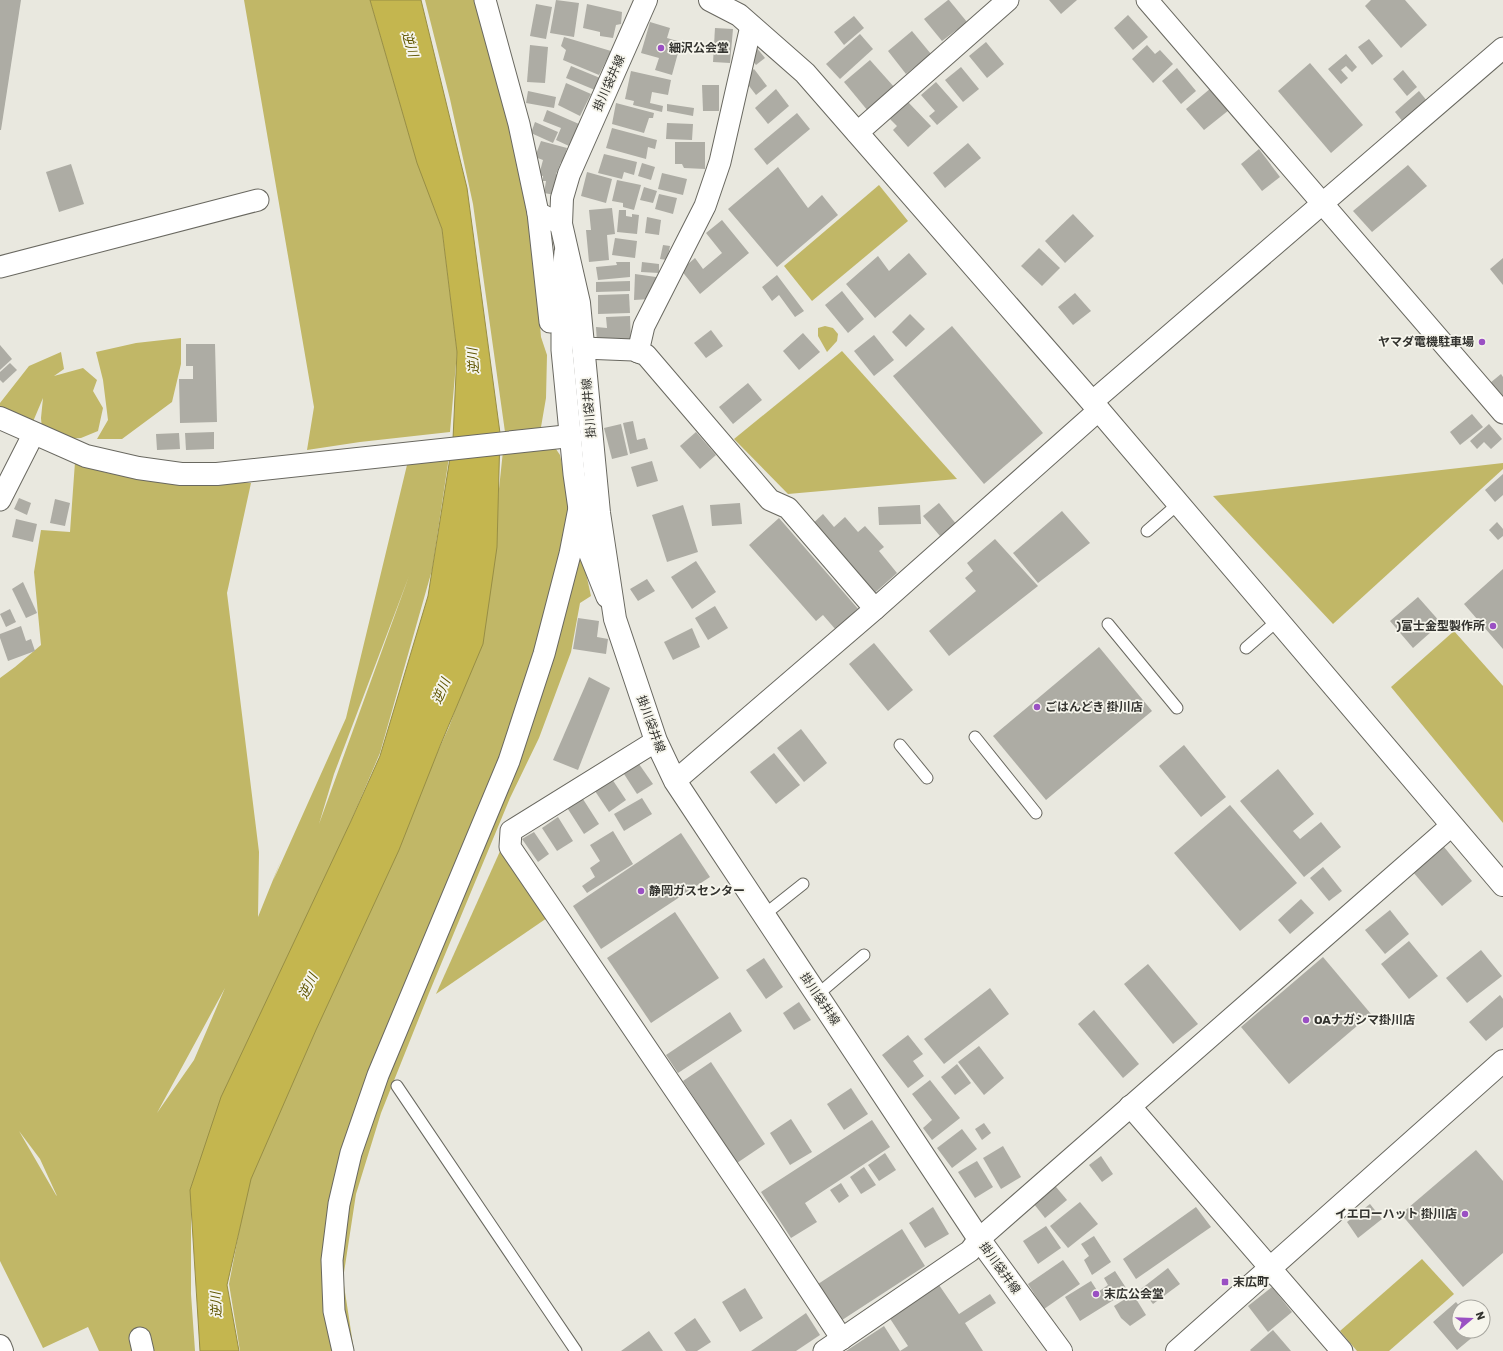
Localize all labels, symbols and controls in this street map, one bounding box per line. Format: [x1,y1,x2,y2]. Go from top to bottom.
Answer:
water label: 逆川 [399,29,422,61]
place label: 細沢公会堂 [669,41,729,55]
marker: 細沢公会堂 [656,43,666,53]
street label: 掛川袋井線 [590,53,628,113]
place label: ヤマダ電機駐車場 [1378,335,1474,349]
marker: ヤマダ電機駐車場 [1477,337,1487,347]
water label: 逆川 [464,346,481,374]
street label: 掛川袋井線 [579,377,599,439]
place label: )富士金型製作所 [1396,619,1485,633]
marker: )富士金型製作所 [1488,621,1498,631]
water label: 逆川 [429,674,454,706]
street label: 掛川袋井線 [634,693,668,755]
place label: ごはんどき 掛川店 [1045,700,1143,714]
marker: ごはんどき 掛川店 [1032,702,1042,712]
place label: 静岡ガスセンター [649,884,745,898]
marker: 静岡ガスセンター [636,886,646,896]
water label: 逆川 [296,969,321,1001]
street label: 掛川袋井線 [797,970,843,1028]
place label: OAナガシマ掛川店 [1314,1013,1415,1027]
marker: OAナガシマ掛川店 [1301,1015,1311,1025]
place label: イエローハット 掛川店 [1335,1207,1457,1221]
marker: イエローハット 掛川店 [1460,1209,1470,1219]
street label: 掛川袋井線 [977,1240,1023,1296]
place label: 末広町 [1233,1275,1269,1289]
marker: 末広町 [1220,1277,1230,1287]
place label: 末広公会堂 [1104,1287,1164,1301]
marker: 末広公会堂 [1091,1289,1101,1299]
water label: 逆川 [208,1290,224,1318]
north arrow [1451,1299,1491,1339]
text: N [1473,1310,1487,1322]

